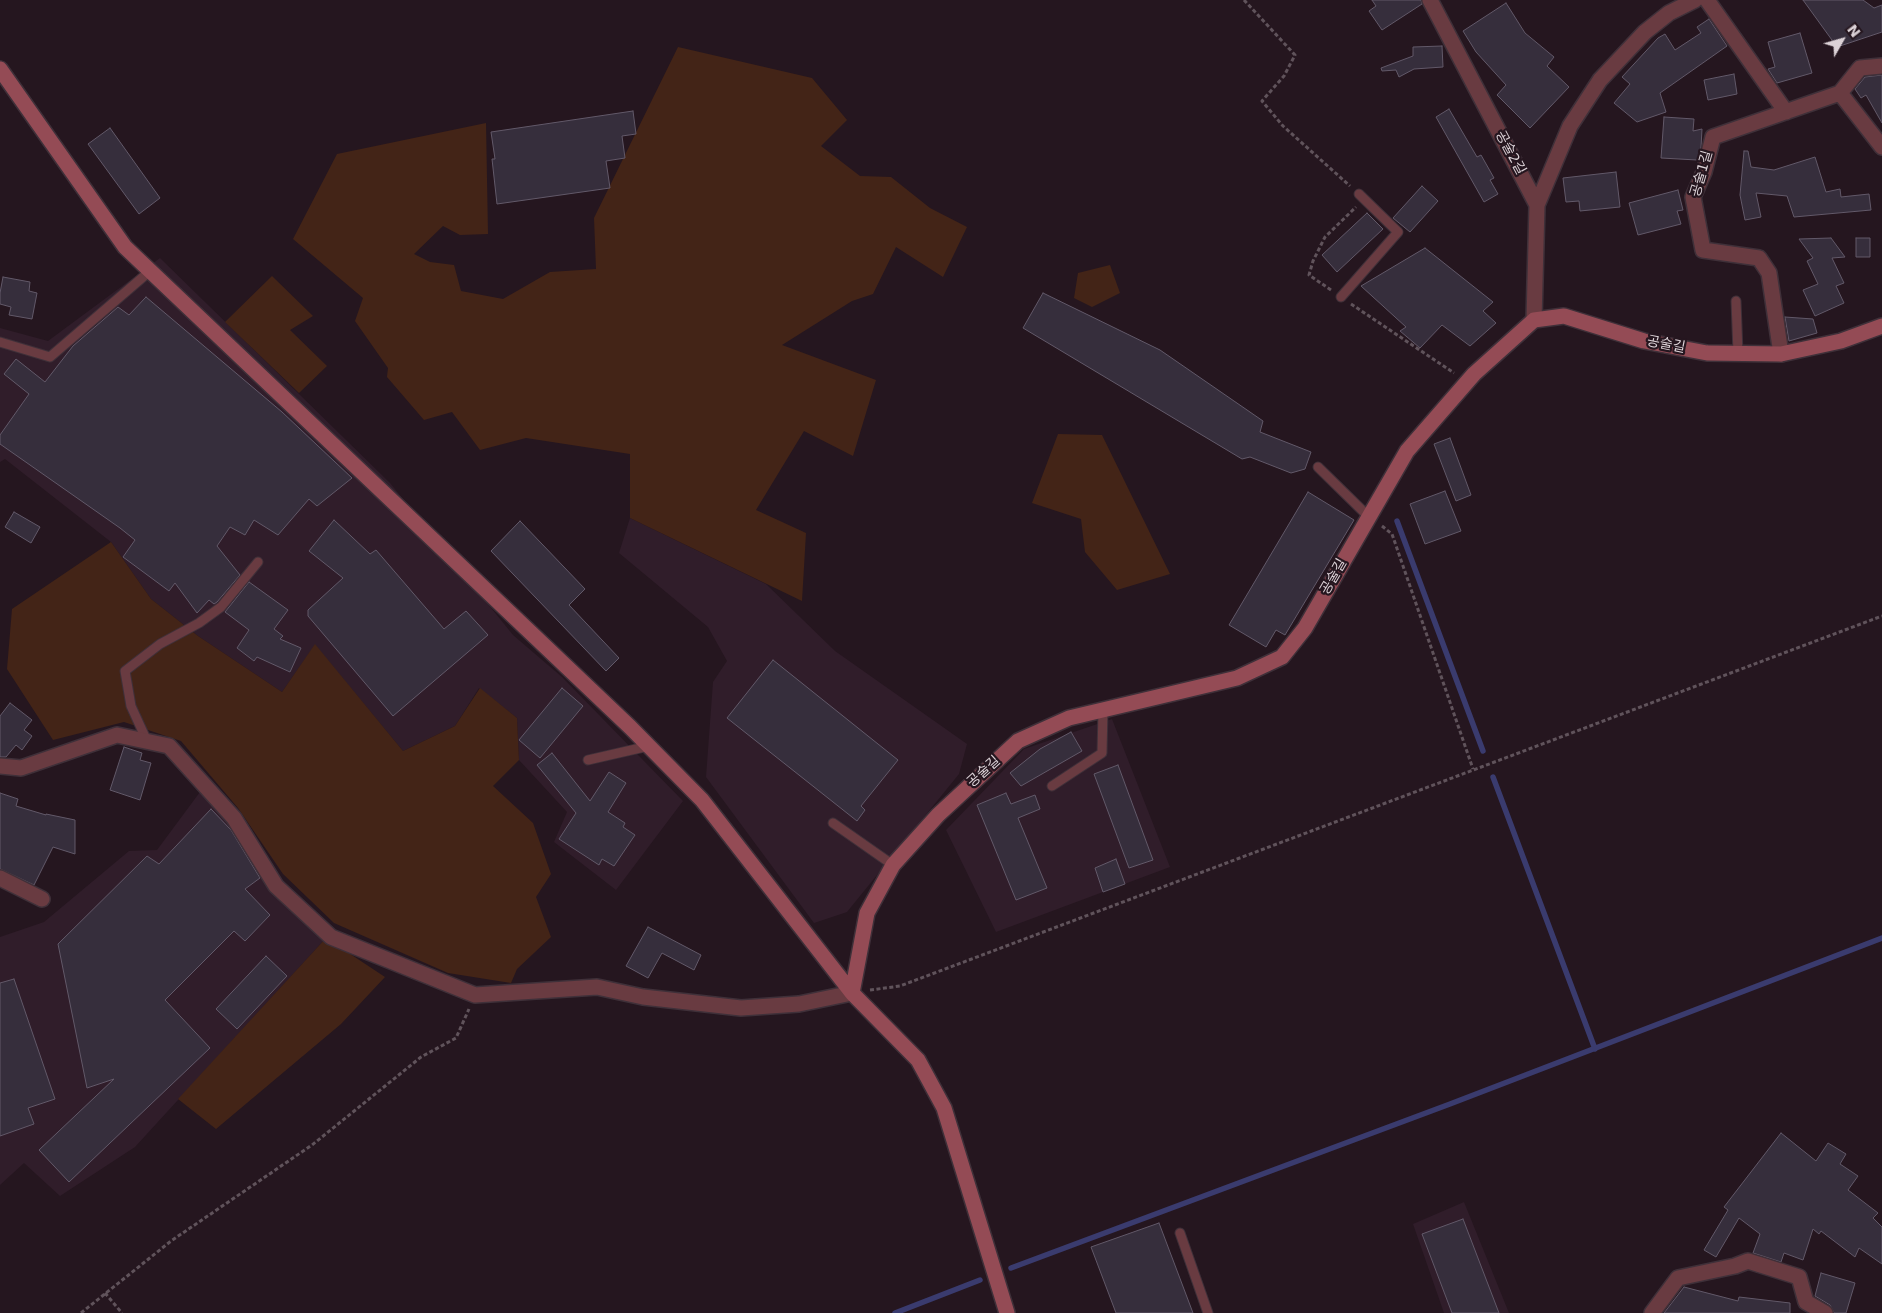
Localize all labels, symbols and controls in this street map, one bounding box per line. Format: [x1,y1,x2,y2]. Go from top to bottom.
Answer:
north arrow [1817,15,1867,65]
text: N [1844,21,1864,40]
street label: 공술2길 [1491,128,1529,178]
street label: 공술1길 [1687,149,1717,199]
street label: 공술길 [1645,333,1687,357]
street label: 공술길 [1317,556,1351,598]
street label: 공술길 [964,753,1004,791]

